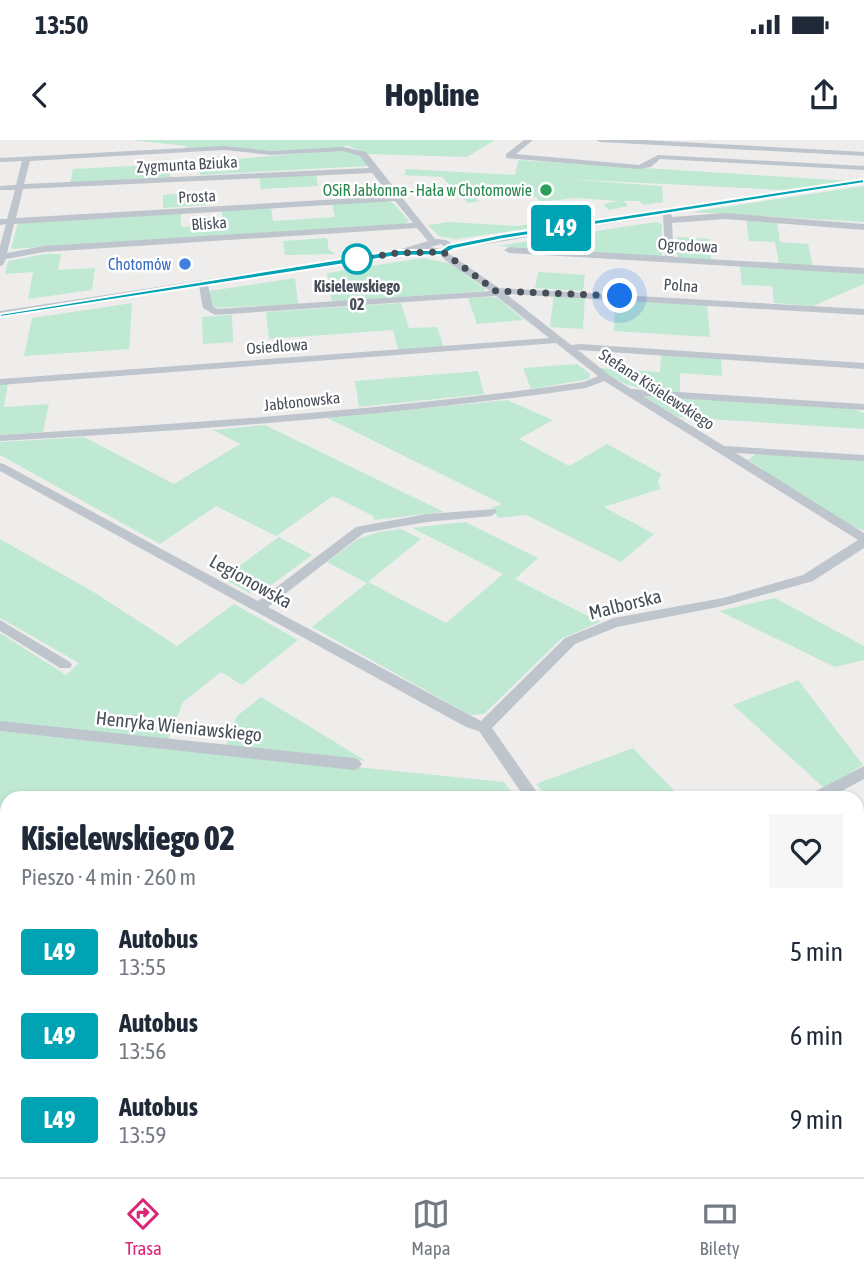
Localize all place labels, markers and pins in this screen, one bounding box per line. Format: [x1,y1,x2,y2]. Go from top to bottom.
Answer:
place label: OSiR Jabłonna - Hała w Chotomowie [323,181,532,199]
marker: OSiR Jabłonna - Hała w Chotomowie [538,182,554,198]
marker: Kisielewskiego 02 [342,244,372,274]
place label: Chotomów [108,255,171,273]
marker: Chotomów [177,256,193,272]
place label: Kisielewskiego 02 [314,277,401,313]

